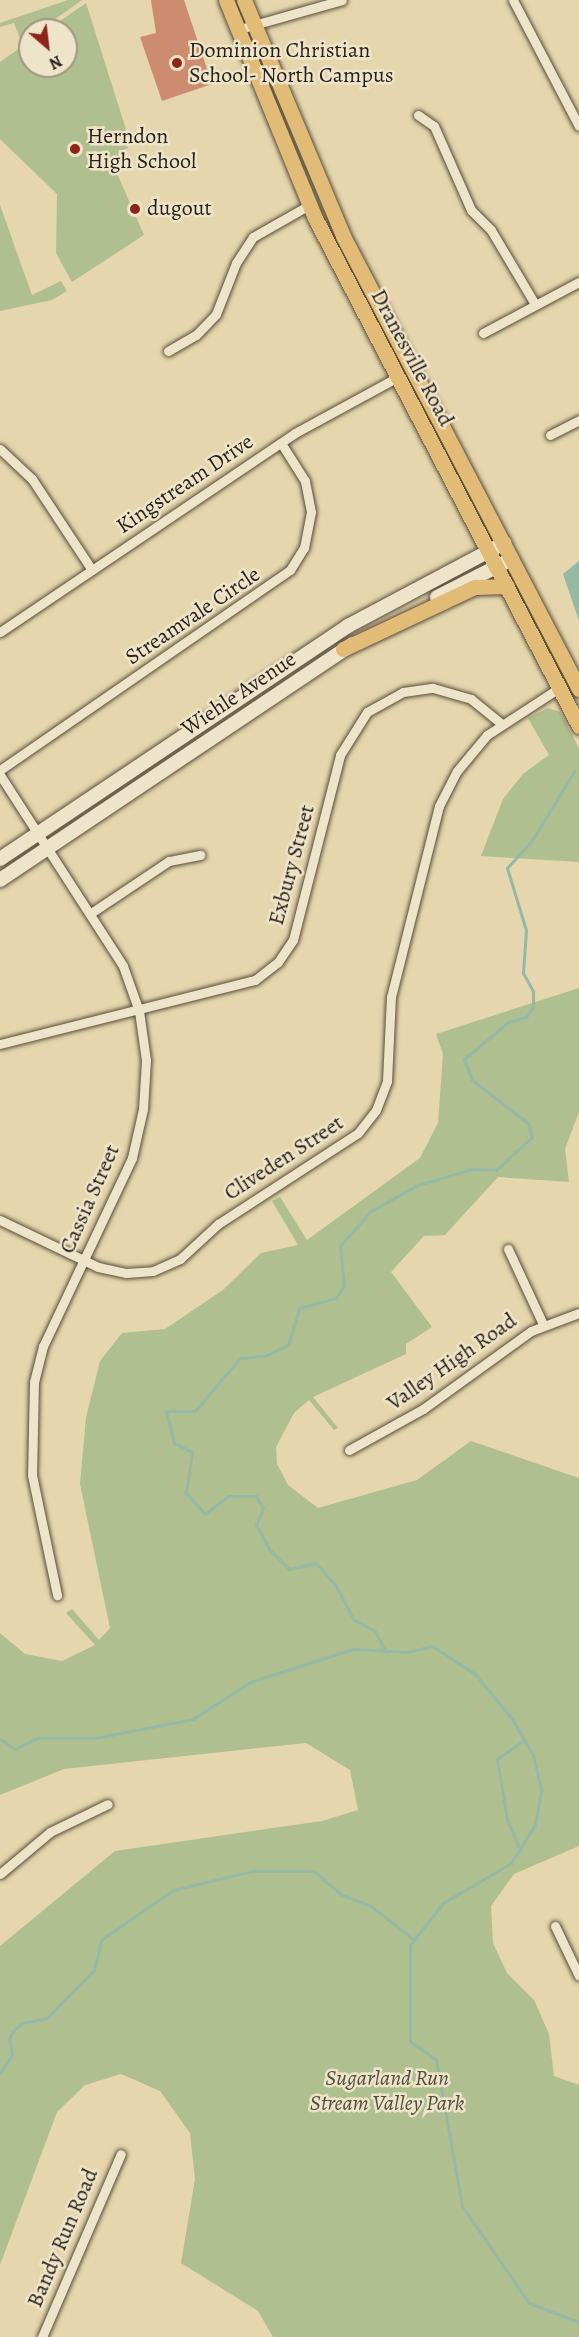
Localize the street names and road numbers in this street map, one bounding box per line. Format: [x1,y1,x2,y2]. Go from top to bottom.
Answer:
street label: Dranesville Road [365,285,459,431]
street label: Kingstream Drive [111,428,259,540]
street label: Streamvale Circle [121,561,265,671]
street label: Wiehle Avenue [177,646,301,742]
street label: Exbury Street [263,802,321,928]
street label: Cliveden Street [219,1110,349,1206]
street label: Cassia Street [54,1140,126,1258]
street label: Valley High Road [382,1308,522,1416]
street label: Bandy Run Road [22,2165,104,2311]

